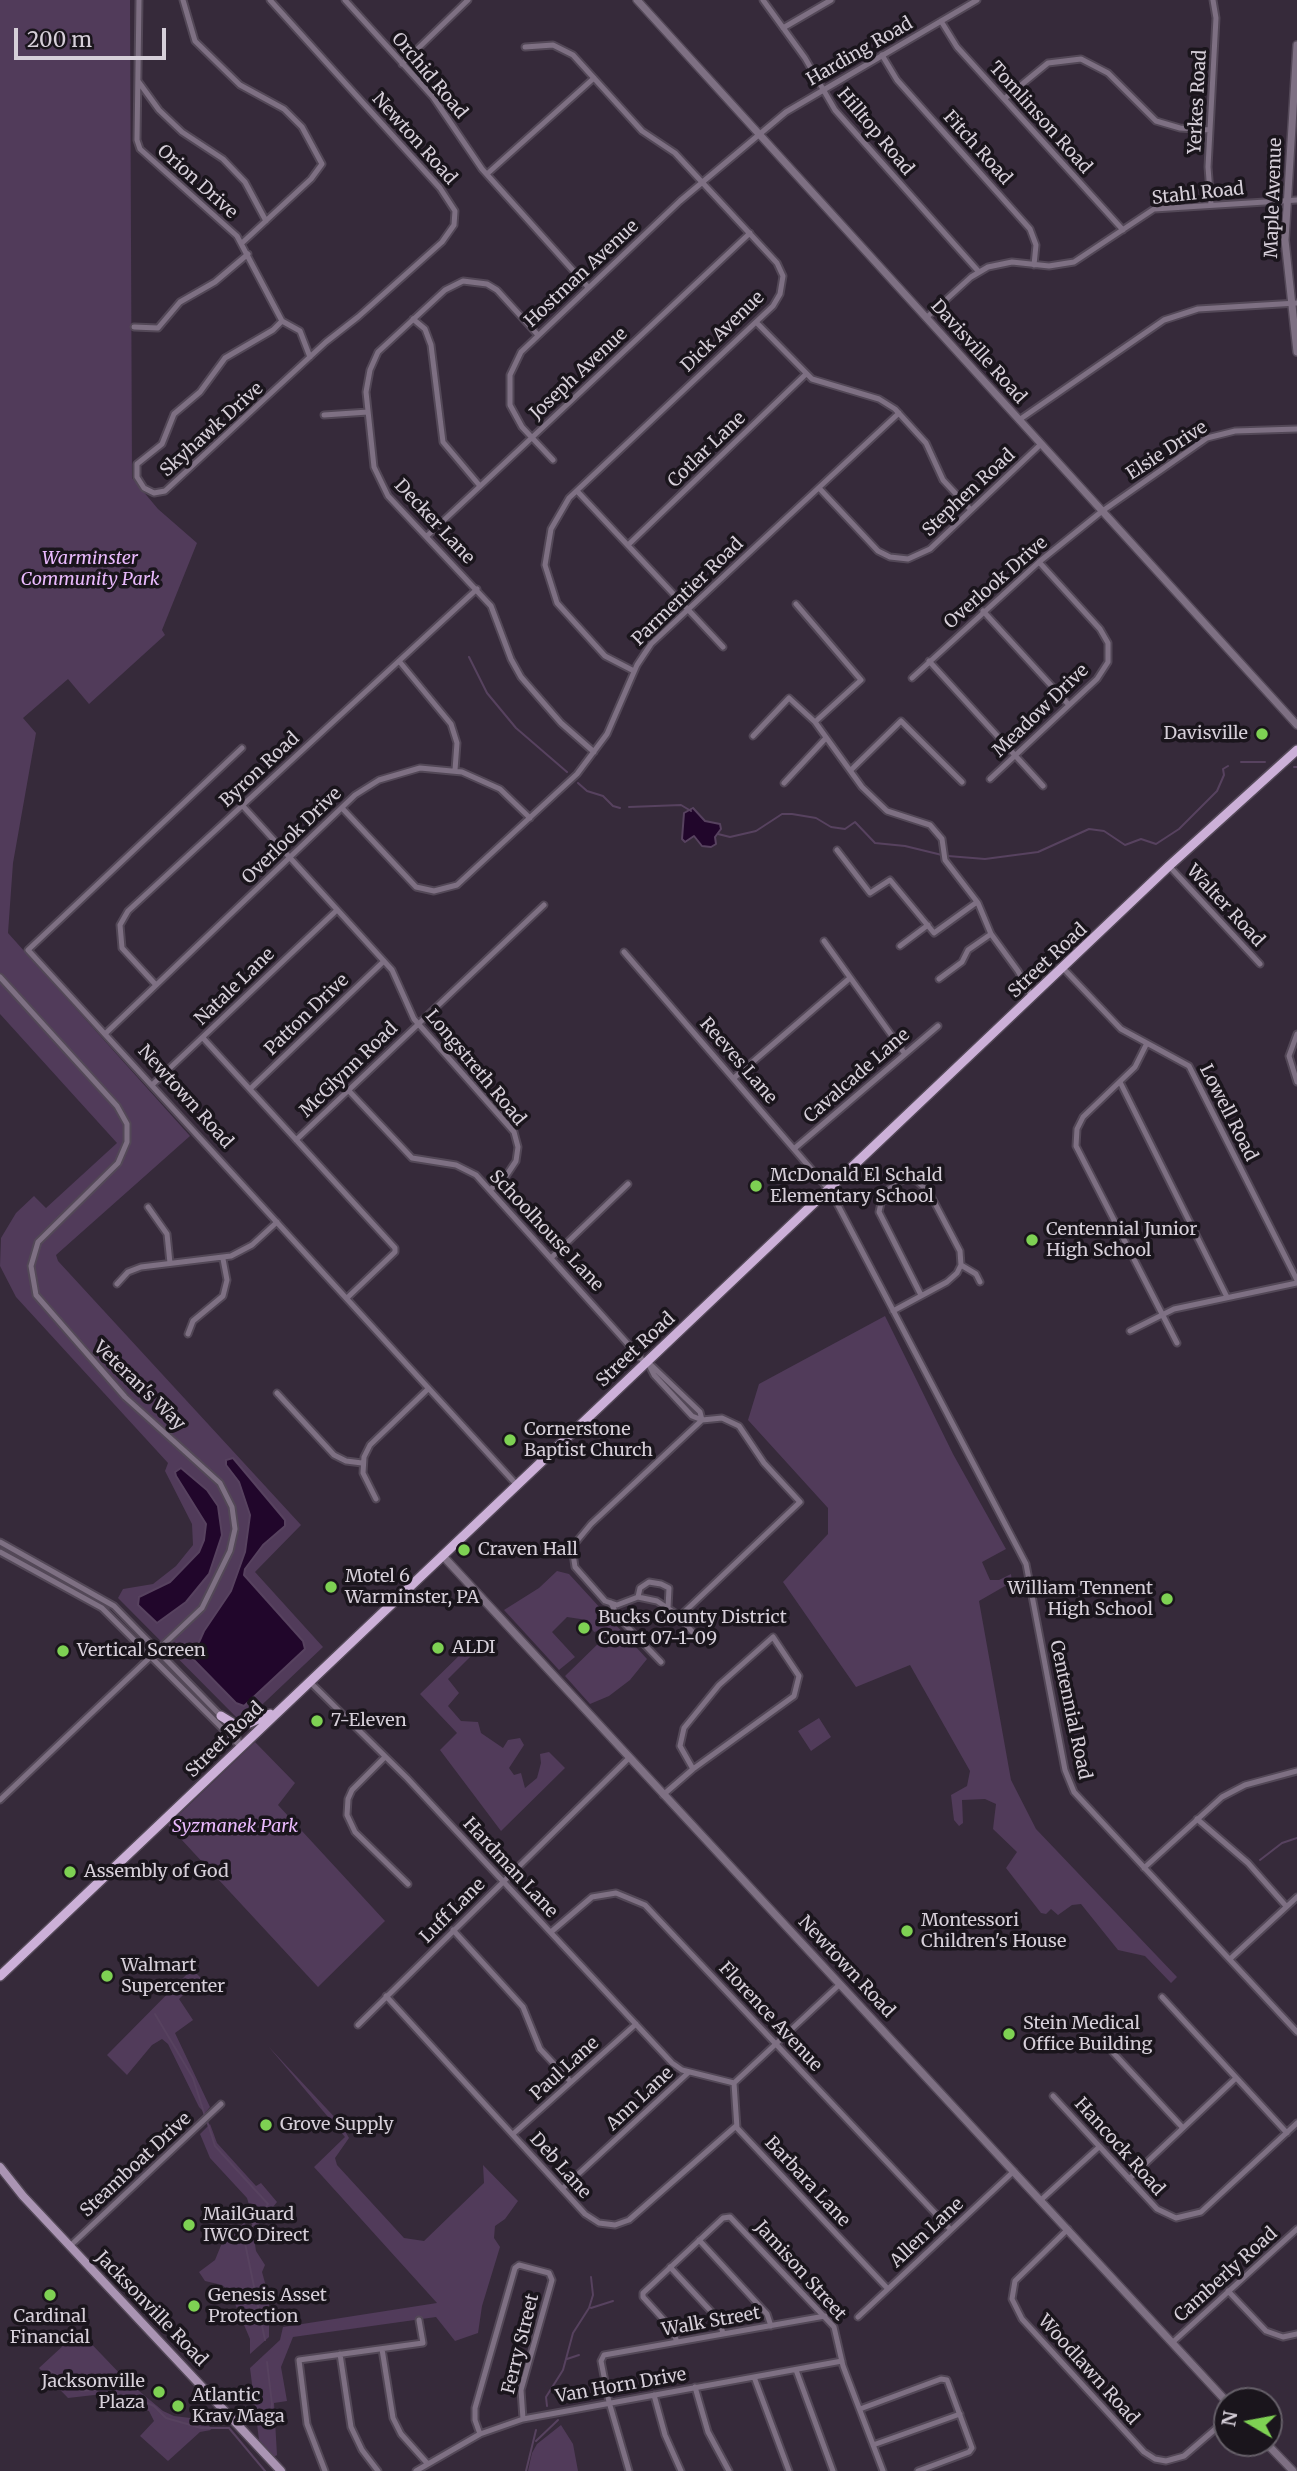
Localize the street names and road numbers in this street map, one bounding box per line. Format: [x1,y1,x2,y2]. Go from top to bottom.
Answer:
street label: Harding Road [803,13,917,91]
street label: Orchid Road [387,28,471,124]
street label: Yerkes Road [1184,49,1212,155]
street label: Tomlinson Road [984,58,1096,178]
street label: Hilltop Road [832,84,918,180]
street label: Newton Road [367,89,461,189]
street label: Fitch Road [938,107,1016,189]
street label: Maple Avenue [1261,137,1287,259]
street label: Orion Drive [153,140,241,224]
street label: Stahl Road [1151,178,1245,210]
street label: Hostman Avenue [521,216,643,332]
street label: Dick Avenue [677,287,769,377]
street label: Davisville Road [926,296,1030,408]
street label: Joseph Avenue [526,323,632,425]
street label: Skyhawk Drive [156,378,268,482]
street label: Cotlar Lane [664,408,750,492]
street label: Elsie Drive [1123,417,1211,485]
street label: Stephen Road [918,445,1020,541]
street label: Decker Lane [389,475,479,569]
street label: Overlook Drive [940,532,1052,634]
street label: Parmentier Road [628,533,748,651]
street label: Meadow Drive [989,660,1093,762]
street label: Byron Road [216,728,304,812]
street label: Overlook Drive [238,783,346,889]
street label: Walter Road [1181,860,1269,952]
street label: Street Road [1004,919,1092,1003]
street label: Natale Lane [191,944,279,1030]
street label: Patton Drive [261,970,353,1060]
street label: Longstreth Road [420,1006,530,1130]
street label: Reeves Lane [695,1014,781,1108]
street label: McGlynn Road [296,1018,402,1122]
street label: Cavalcade Lane [800,1024,914,1128]
street label: Newtown Road [133,1041,237,1153]
street label: Lowell Road [1194,1061,1262,1165]
street label: Schoolhouse Lane [484,1166,608,1296]
street label: Street Road [592,1308,680,1392]
street label: Veteran's Way [89,1337,189,1435]
street label: Centennial Road [1045,1638,1095,1782]
street label: Street Road [182,1698,268,1782]
street label: Hardman Lane [458,1814,562,1922]
street label: Luff Lane [416,1874,490,1948]
street label: Newtown Road [793,1912,899,2022]
street label: Florence Avenue [714,1958,826,2076]
street label: Paul Lane [526,2033,604,2105]
street label: Ann Lane [602,2063,678,2135]
street label: Hancock Road [1069,2094,1169,2200]
street label: Steamboat Drive [76,2108,196,2222]
street label: Deb Lane [525,2129,595,2203]
street label: Barbara Lane [760,2133,854,2231]
street label: Allen Lane [886,2194,968,2272]
street label: Jamison Street [750,2217,850,2325]
street label: Camberly Road [1170,2223,1282,2327]
street label: Jacksonville Road [91,2247,211,2371]
street label: Ferry Street [498,2292,544,2396]
street label: Walk Street [660,2303,762,2341]
street label: Woodlawn Road [1033,2311,1143,2429]
street label: Van Horn Drive [554,2364,688,2408]

